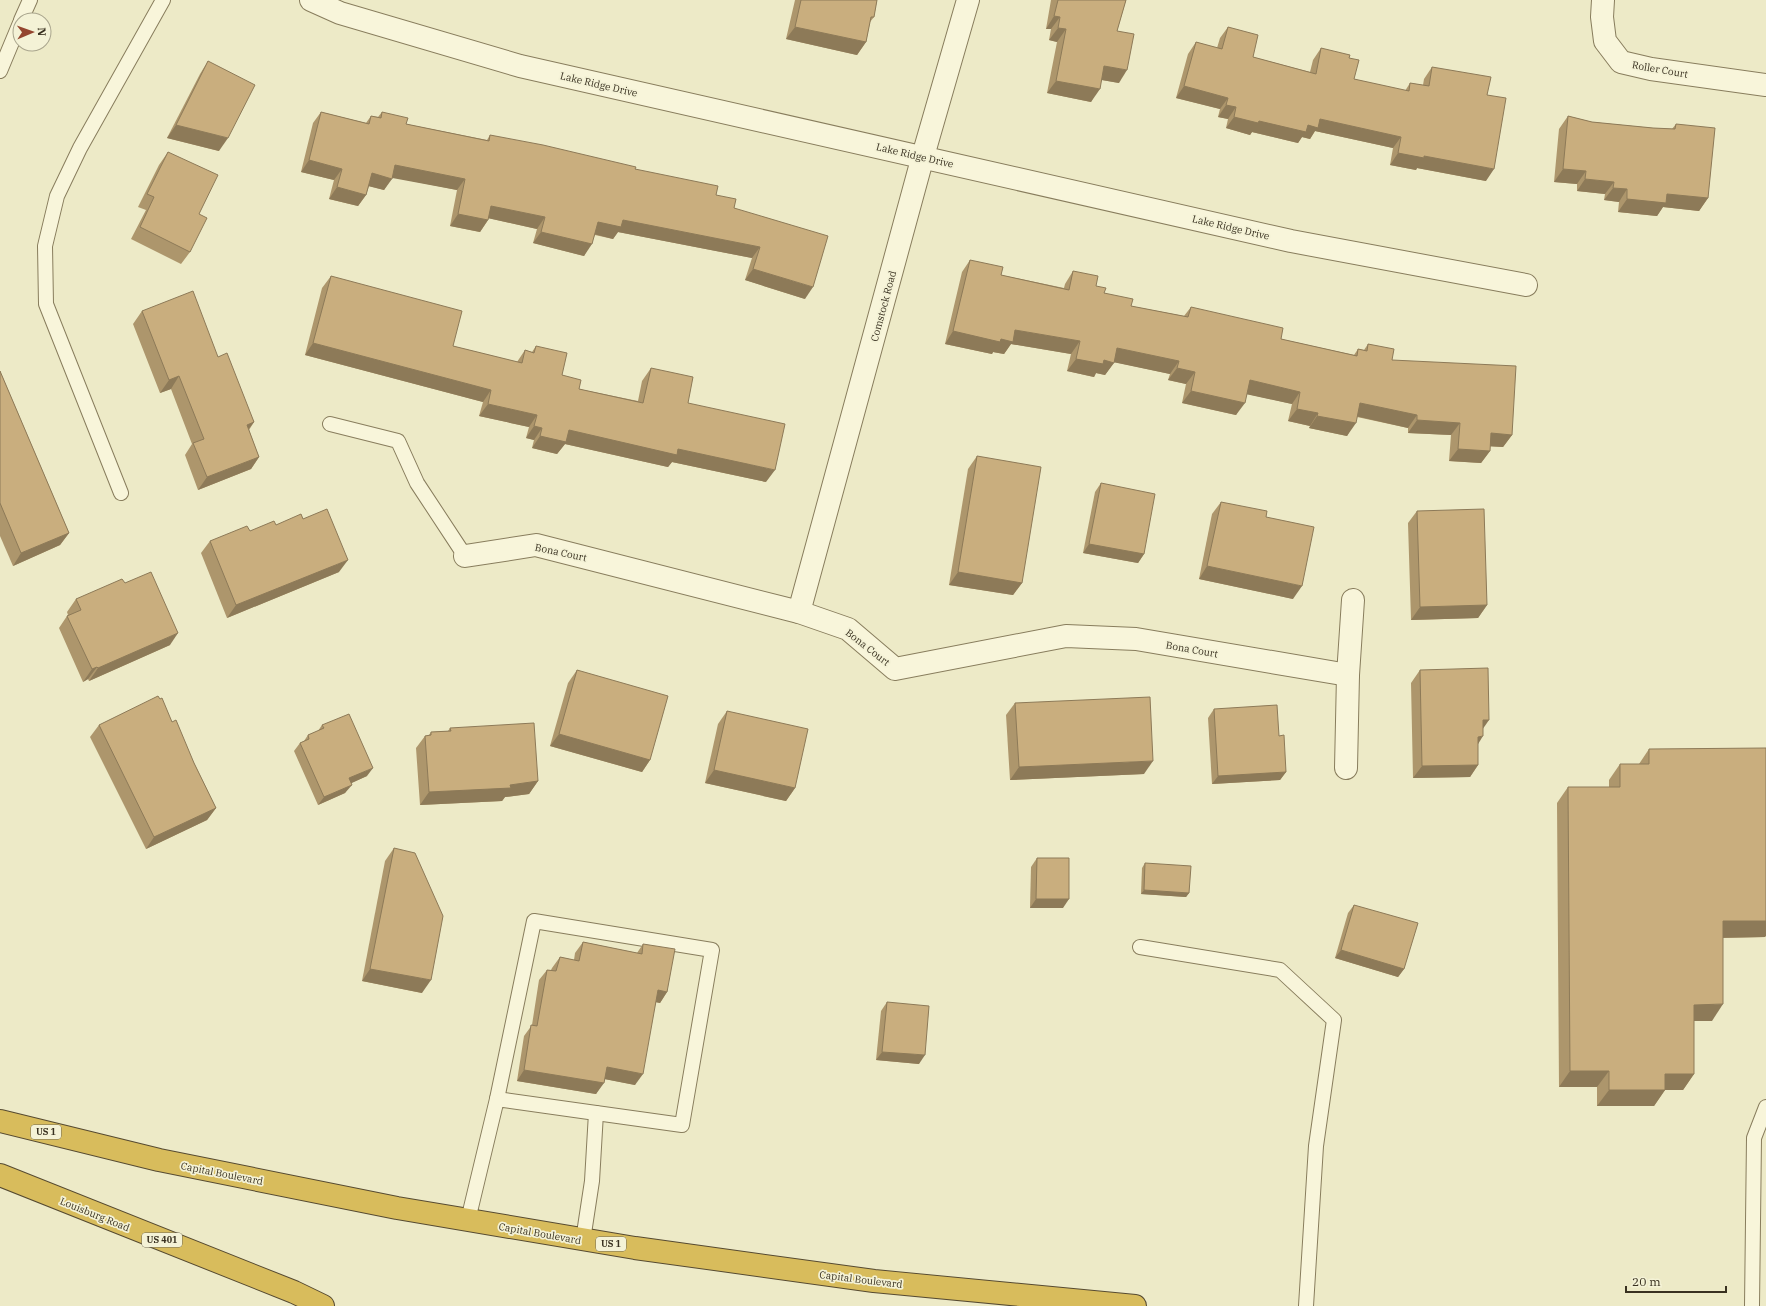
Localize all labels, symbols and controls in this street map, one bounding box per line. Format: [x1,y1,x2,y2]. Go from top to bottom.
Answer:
north arrow [12,12,52,52]
text: N [35,27,49,37]
street label: Roller Court [1631,58,1689,81]
street label: Lake Ridge Drive [559,69,639,100]
street label: Lake Ridge Drive [875,140,955,171]
street label: Lake Ridge Drive [1191,212,1271,243]
street label: Comstock Road [868,269,899,343]
street label: Bona Court [534,541,589,564]
street label: Bona Court [843,626,893,669]
street label: Bona Court [1165,639,1219,661]
road number: US 1 [31,1125,61,1139]
street label: Capital Boulevard [180,1159,264,1188]
street label: Louisburg Road [58,1195,132,1234]
street label: Capital Boulevard [498,1220,582,1247]
road number: US 401 [142,1233,182,1247]
road number: US 1 [596,1237,626,1251]
street label: Capital Boulevard [819,1268,903,1291]
scale bar [1626,1268,1726,1294]
text: 20 m [1632,1274,1661,1289]

